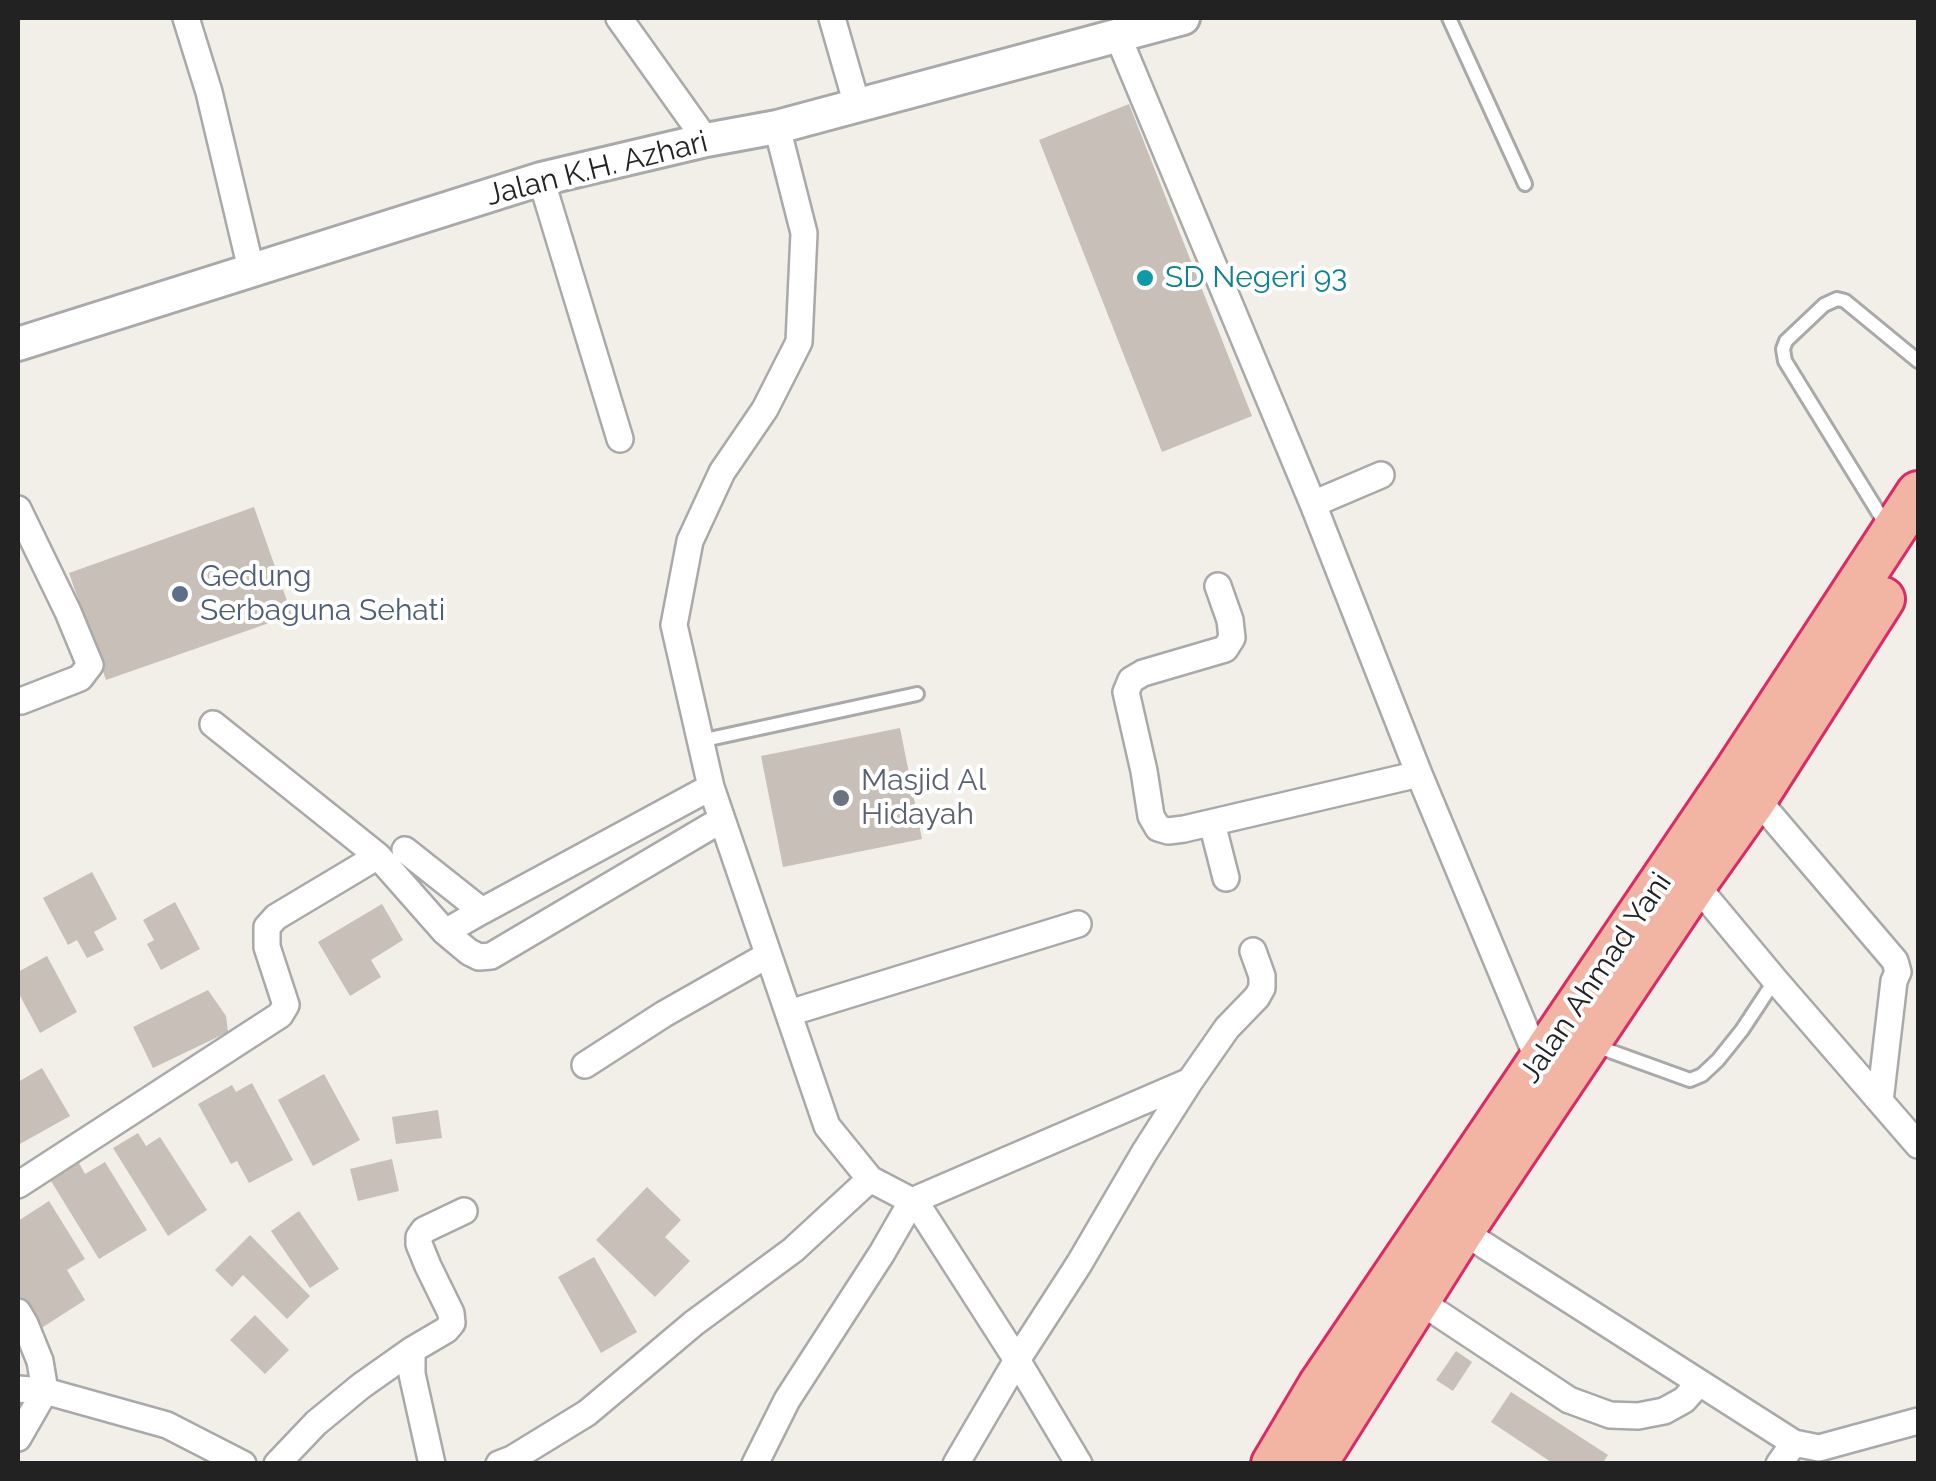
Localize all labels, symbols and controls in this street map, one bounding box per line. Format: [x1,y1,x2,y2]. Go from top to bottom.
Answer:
street label: Jalan K.H. Azhari [483,124,711,214]
place label: SD Negeri 93 [1165,260,1347,296]
marker: SD Negeri 93 [1134,267,1156,289]
place label: Gedung Serbaguna Sehati [200,559,445,630]
marker: Gedung Serbaguna Sehati [169,583,191,605]
place label: Masjid Al Hidayah [861,763,986,834]
marker: Masjid Al Hidayah [830,787,852,809]
street label: Jalan Ahmad Yani [1512,866,1680,1090]

